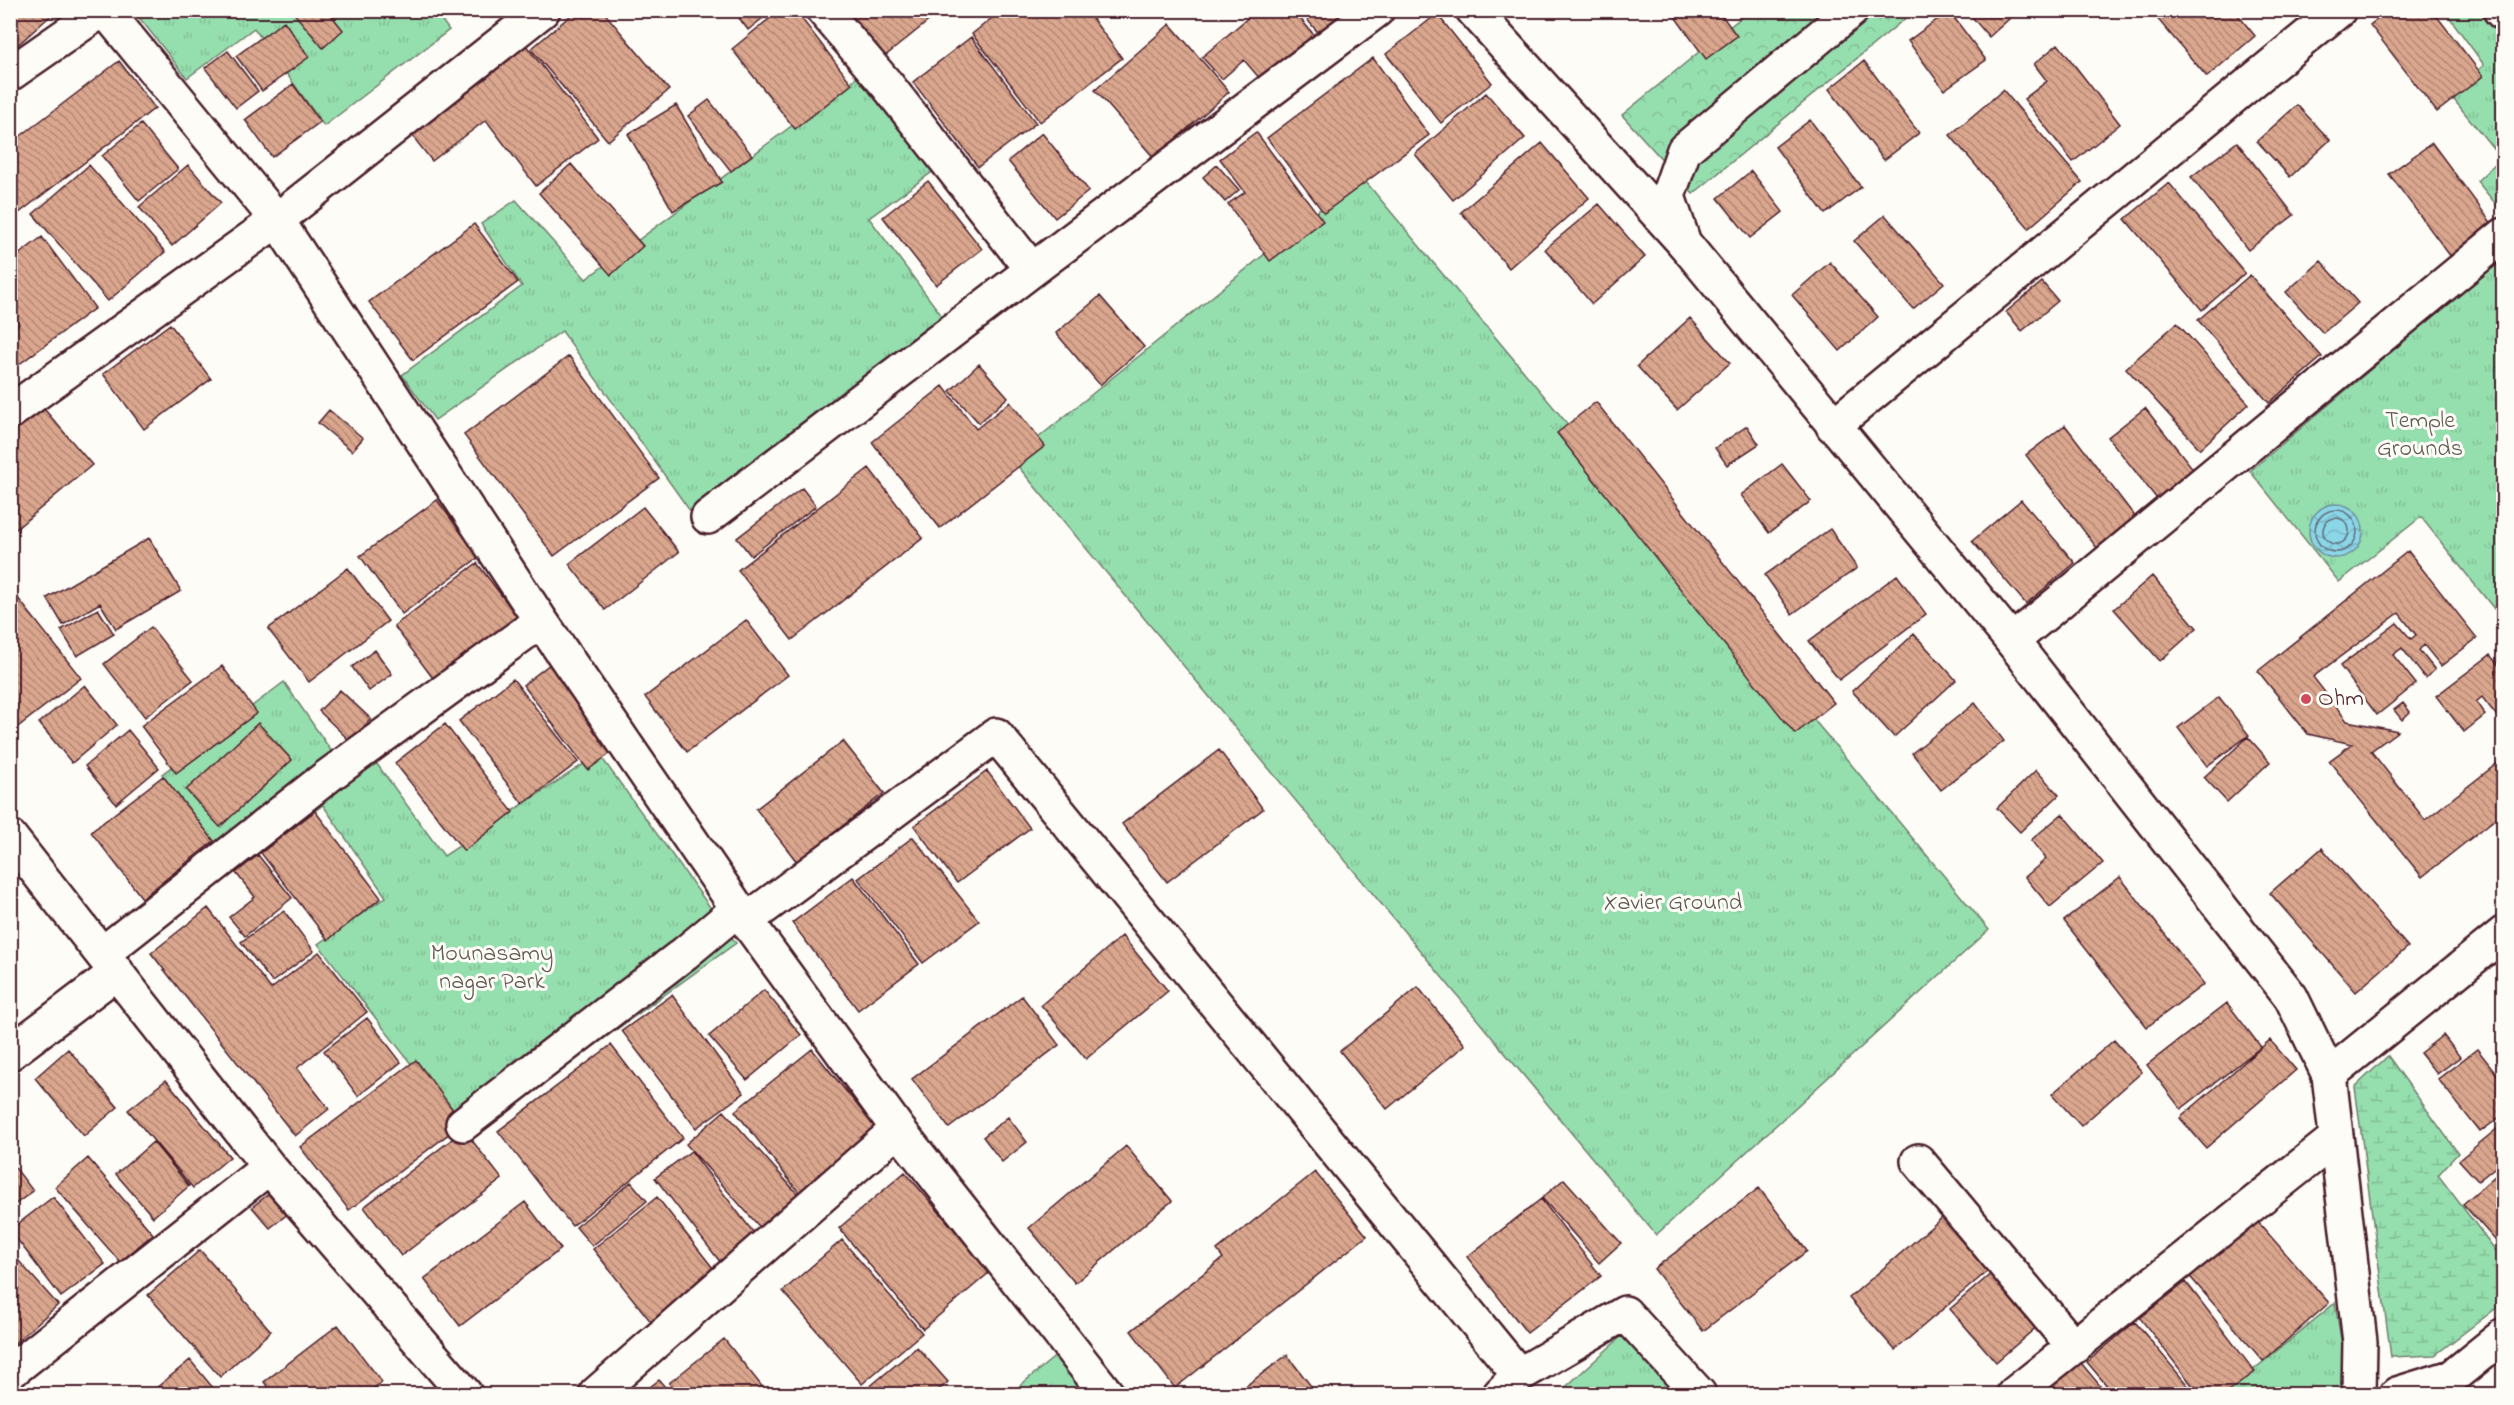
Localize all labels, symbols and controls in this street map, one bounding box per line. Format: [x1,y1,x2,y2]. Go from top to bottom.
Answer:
park label: Temple Grounds [2377,404,2463,467]
place label: Ohm [2318,682,2364,717]
marker: Ohm [2299,692,2313,706]
park label: Xavier Ground [1604,886,1743,921]
park label: Mounasamy nagar Park [431,937,553,1000]

